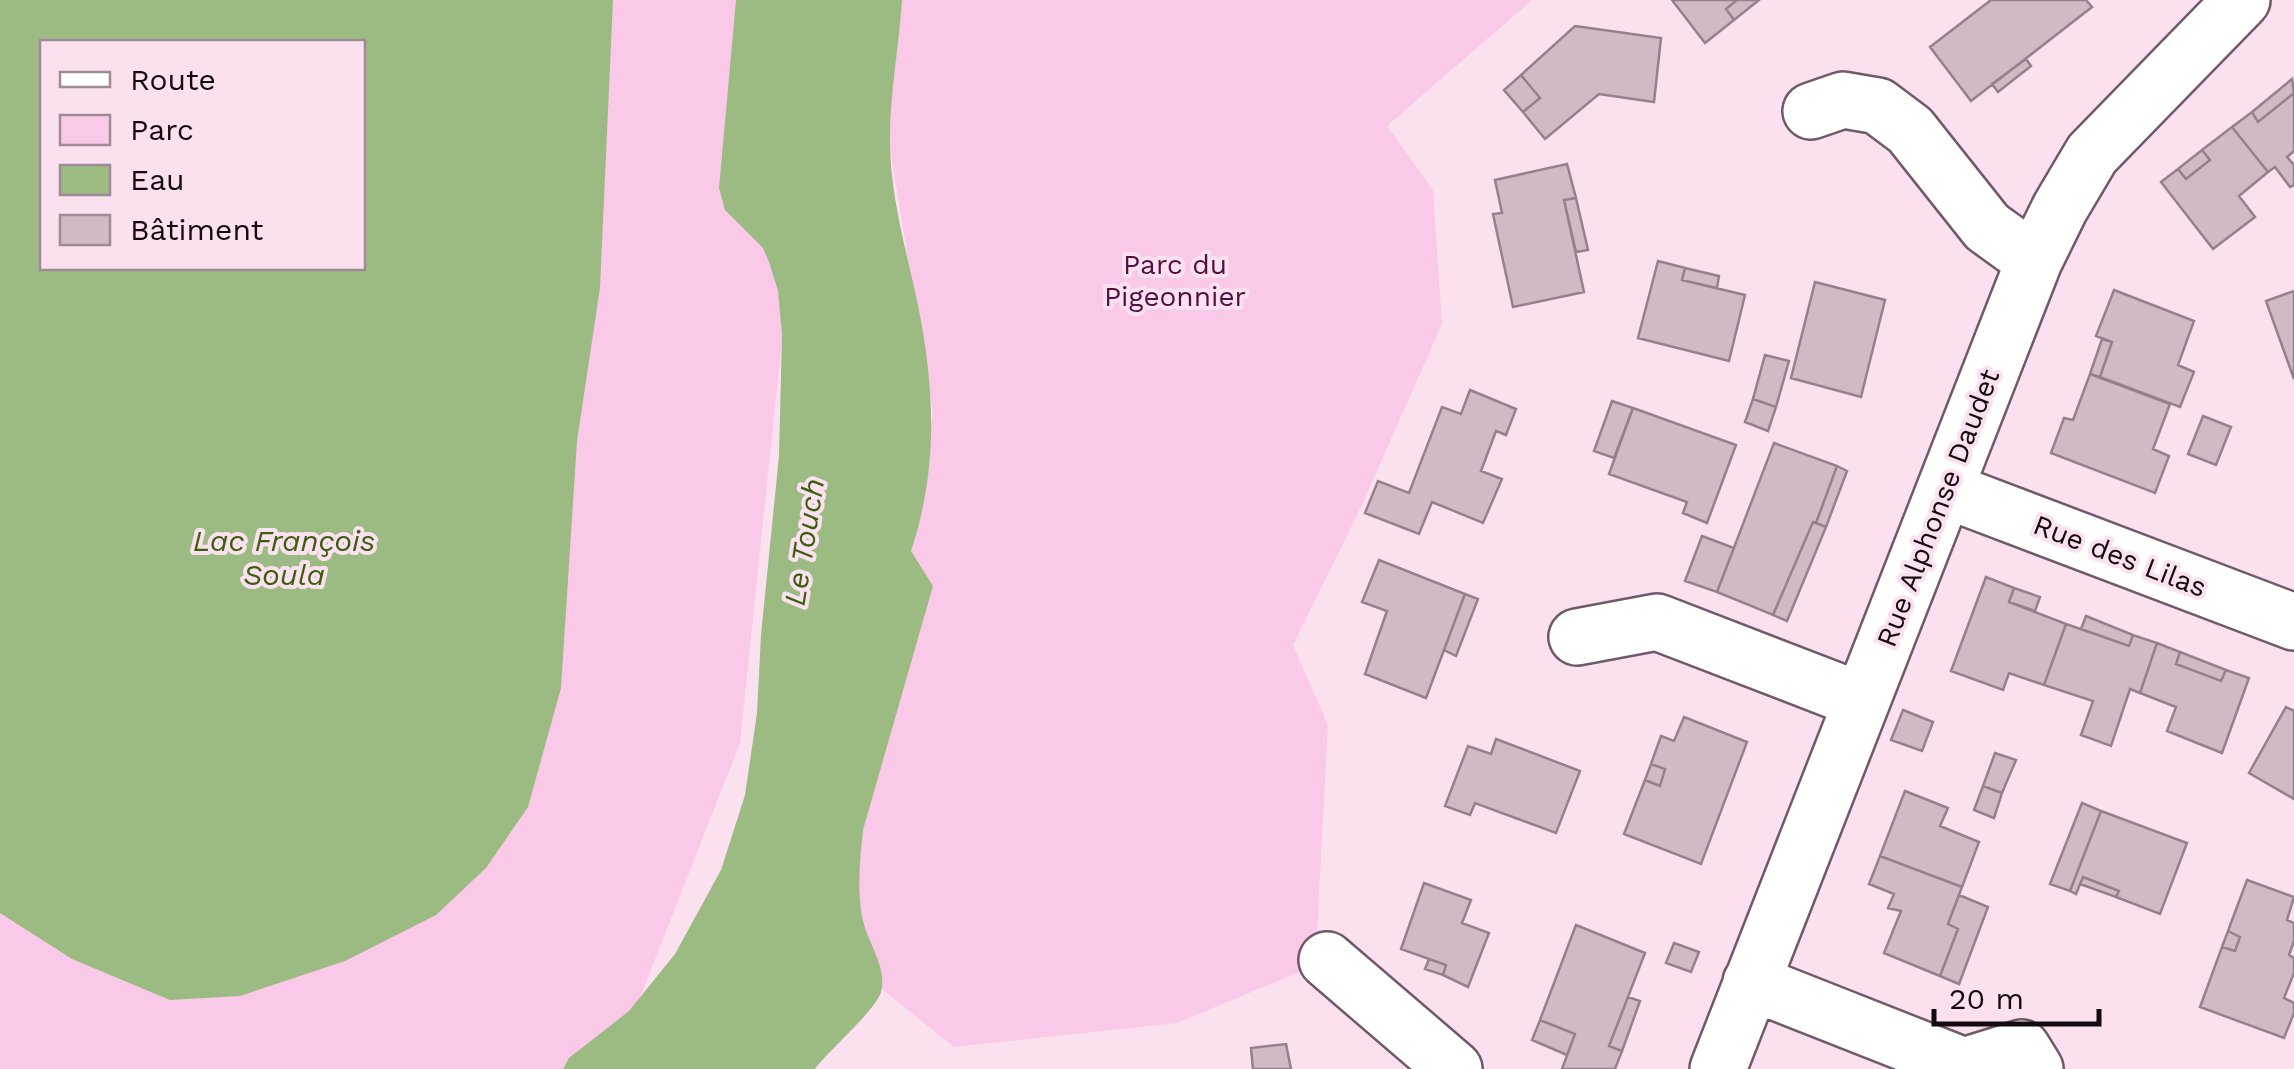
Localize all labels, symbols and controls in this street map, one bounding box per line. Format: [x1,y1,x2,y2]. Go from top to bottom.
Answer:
legend [40,40,365,270]
text: Route [130,62,216,97]
text: Parc [130,112,194,147]
text: Eau [130,162,185,197]
text: Bâtiment [130,212,264,247]
park label: Parc du Pigeonnier [1104,248,1246,313]
street label: Rue Alphonse Daudet [1870,364,2006,652]
water label: Le Touch [777,476,831,608]
street label: Rue des Lilas [2029,508,2211,604]
water label: Lac François Soula [193,523,375,592]
scale bar [1934,964,2099,1026]
text: 20 m [1949,981,2024,1016]

